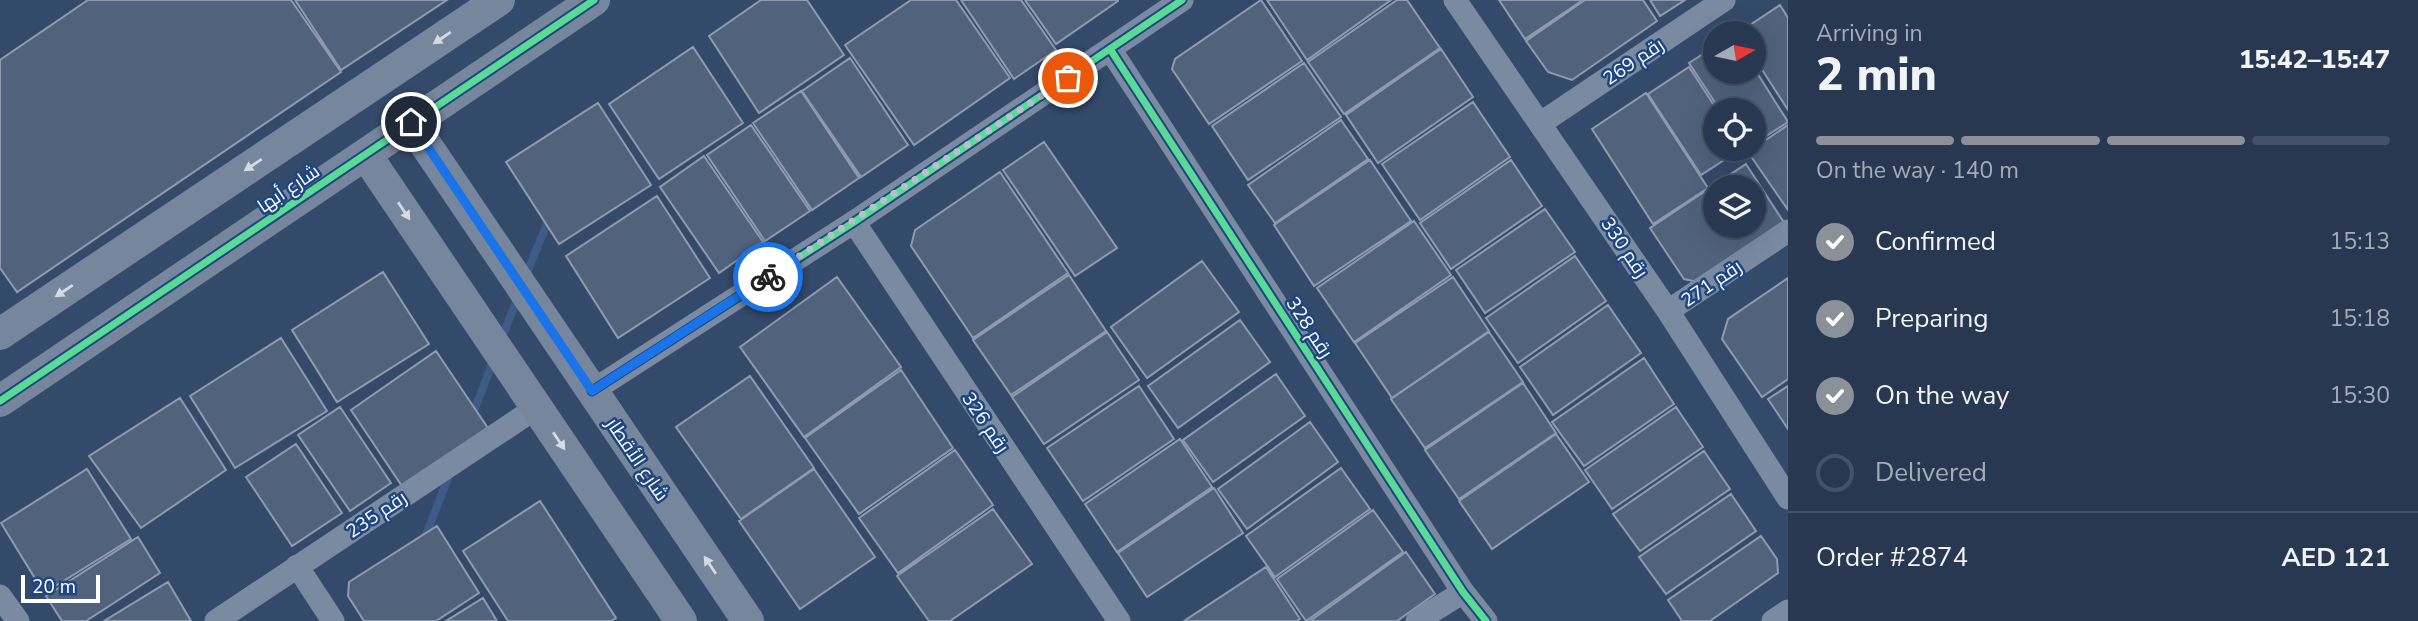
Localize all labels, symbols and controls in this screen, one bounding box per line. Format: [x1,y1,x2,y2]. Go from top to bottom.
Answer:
text: Arriving in [1816,18,1923,49]
north arrow [1703,21,1766,84]
map controls [1703,21,1766,238]
one-way arrow [433,31,452,44]
street label: رقم 269 [1598,32,1669,92]
text: 15:42–15:47 [2239,42,2390,77]
text: 2 min [1816,43,1937,106]
pin [1038,48,1098,108]
icon: bag [1049,59,1087,97]
pin [381,92,441,152]
button: locate [1703,98,1766,161]
icon: home [392,103,430,141]
text: On the way · 140 m [1816,155,2019,186]
one-way arrow [243,158,263,171]
street label: شارع أبها [252,158,325,219]
button: layers [1703,175,1766,238]
one-way arrow [397,202,410,221]
street label: رقم 330 [1594,212,1654,283]
icon: check [1816,223,1854,261]
text: Confirmed [1875,224,1996,259]
text: 15:13 [2330,226,2390,257]
courier [733,242,803,312]
street label: رقم 271 [1676,254,1747,314]
icon: bike [749,258,787,296]
one-way arrow [55,284,73,298]
street label: رقم 328 [1280,292,1339,363]
icon: check [1816,300,1854,338]
text: Preparing [1875,301,1988,336]
text: 15:18 [2330,303,2390,334]
icon: check [1816,377,1854,415]
text: On the way [1875,378,2009,413]
text: 15:30 [2330,380,2390,411]
street label: رقم 326 [955,387,1015,458]
street label: شارع الأقطار [599,412,675,506]
one-way arrow [552,432,566,450]
text: Delivered [1875,455,1987,490]
street label: رقم 235 [341,485,412,545]
text: Order #2874 [1816,540,1968,575]
text: AED 121 [2282,540,2390,575]
one-way arrow [704,555,717,574]
scale bar [21,572,100,604]
text: 20 m [32,574,76,600]

